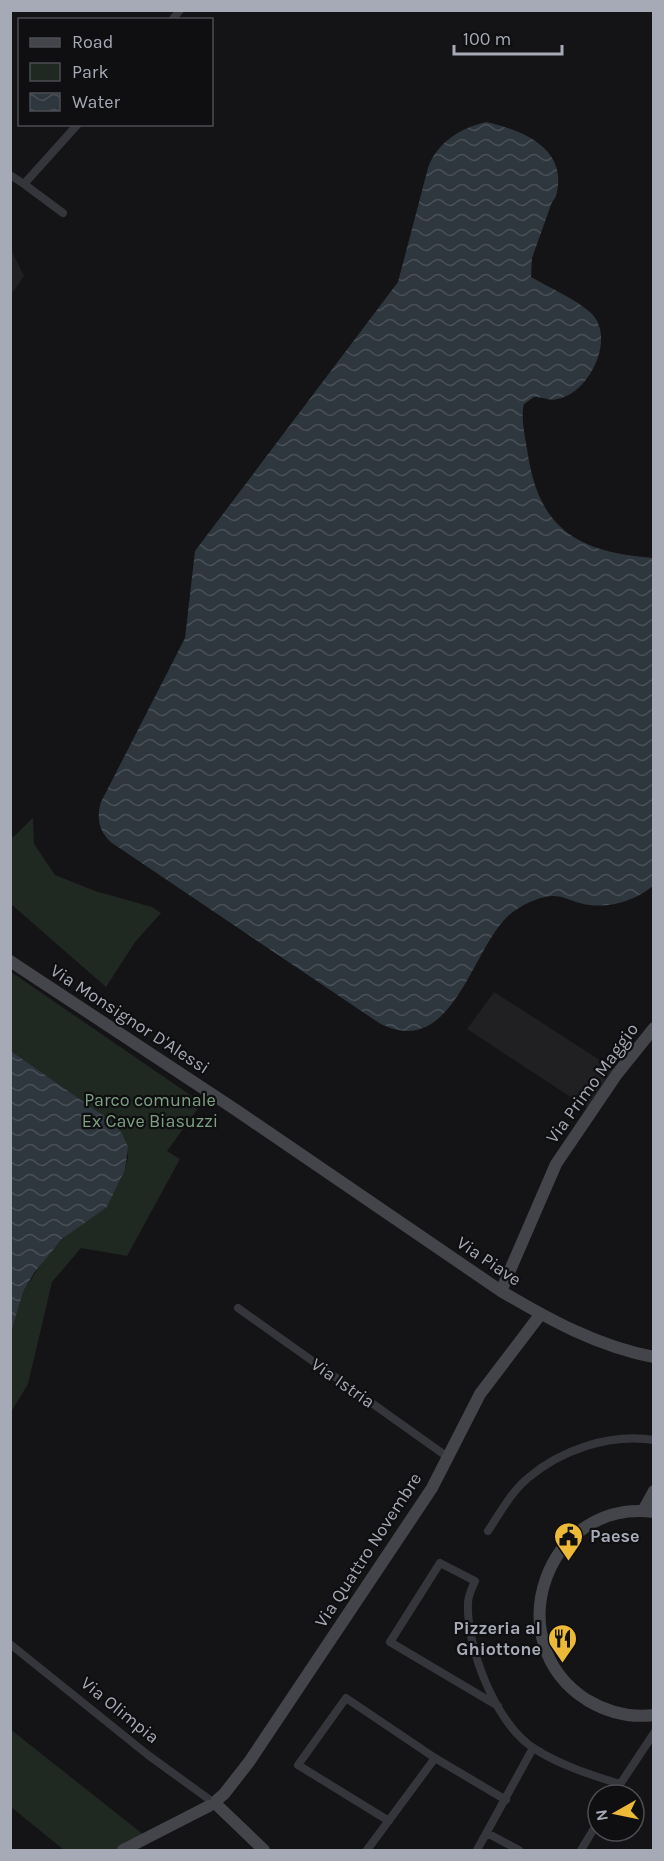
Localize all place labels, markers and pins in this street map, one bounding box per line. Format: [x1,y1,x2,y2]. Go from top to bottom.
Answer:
public building icon: Paese [553,1520,585,1562]
place label: Paese [590,1525,640,1547]
place label: Pizzeria al Ghiottone [453,1617,541,1660]
restaurant icon: Pizzeria al Ghiottone [546,1622,578,1664]

